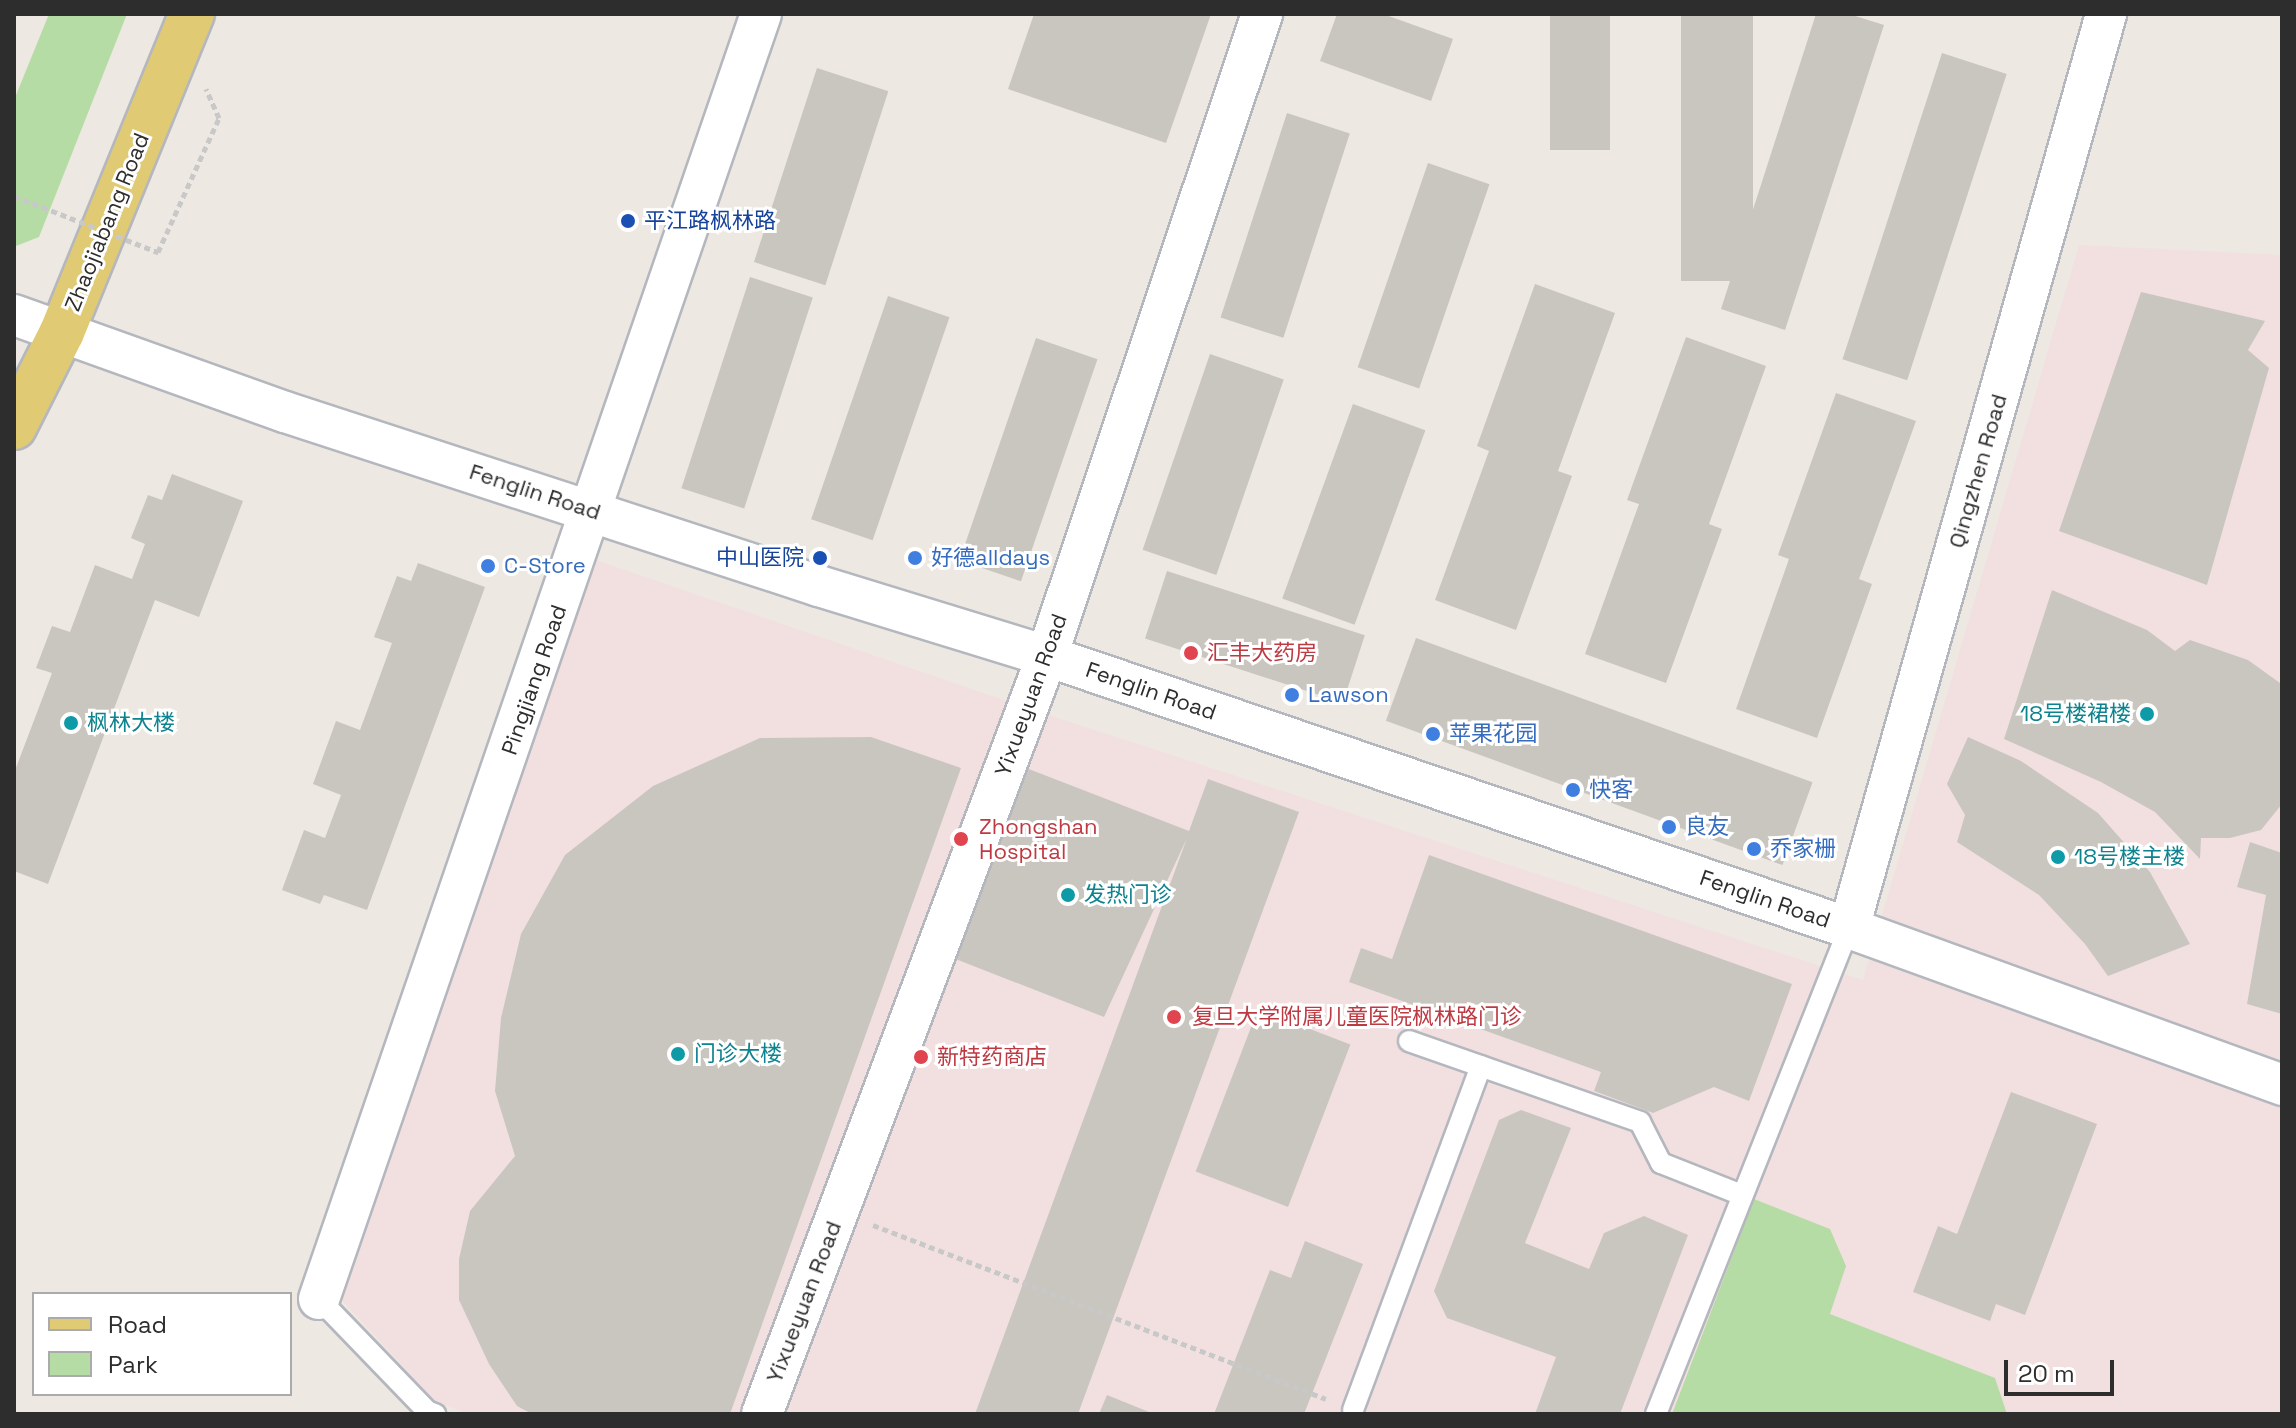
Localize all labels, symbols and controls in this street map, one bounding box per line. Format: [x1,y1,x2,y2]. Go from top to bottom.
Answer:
street label: Zhaojiabang Road [59,129,155,315]
place label: 平江路枫林路 [644,208,776,234]
marker: 平江路枫林路 [619,212,637,230]
street label: Qingzhen Road [1943,391,2013,551]
street label: Fenglin Road [466,458,604,526]
place label: 中山医院 [716,545,804,571]
place label: 好德alldays [931,545,1050,571]
marker: 中山医院 [811,549,829,567]
marker: 好德alldays [906,549,924,567]
place label: C-Store [504,553,586,579]
marker: C-Store [479,557,497,575]
street label: Pingjiang Road [496,601,572,759]
street label: Yixueyuan Road [989,610,1073,780]
place label: 汇丰大药房 [1207,640,1317,666]
marker: 汇丰大药房 [1182,644,1200,662]
street label: Fenglin Road [1082,656,1220,726]
place label: Lawson [1308,682,1389,708]
marker: Lawson [1283,686,1301,704]
place label: 18号楼裙楼 [2020,701,2131,727]
marker: 18号楼裙楼 [2138,705,2156,723]
place label: 枫林大楼 [87,710,175,736]
marker: 枫林大楼 [62,714,80,732]
place label: 苹果花园 [1449,721,1537,747]
marker: 苹果花园 [1424,725,1442,743]
place label: 快客 [1589,777,1633,803]
marker: 快客 [1564,781,1582,799]
place label: Zhongshan Hospital [979,813,1098,864]
place label: 良友 [1685,814,1729,840]
marker: 良友 [1660,818,1678,836]
marker: Zhongshan Hospital [950,828,972,850]
place label: 乔家栅 [1770,836,1836,862]
marker: 乔家栅 [1745,840,1763,858]
place label: 18号楼主楼 [2074,844,2185,870]
marker: 18号楼主楼 [2049,848,2067,866]
street label: Fenglin Road [1696,864,1834,934]
place label: 发热门诊 [1084,882,1172,908]
marker: 发热门诊 [1059,886,1077,904]
place label: 复旦大学附属儿童医院枫林路门诊 [1192,1004,1522,1030]
marker: 复旦大学附属儿童医院枫林路门诊 [1163,1006,1185,1028]
place label: 门诊大楼 [694,1041,782,1067]
place label: 新特药商店 [937,1044,1047,1070]
marker: 门诊大楼 [669,1045,687,1063]
marker: 新特药商店 [912,1048,930,1066]
street label: Yixueyuan Road [761,1217,847,1387]
legend [32,1292,292,1396]
text: Road [108,1309,167,1340]
scale bar [2008,1344,2118,1394]
text: Park [108,1349,158,1380]
text: 20 m [2018,1358,2075,1389]

